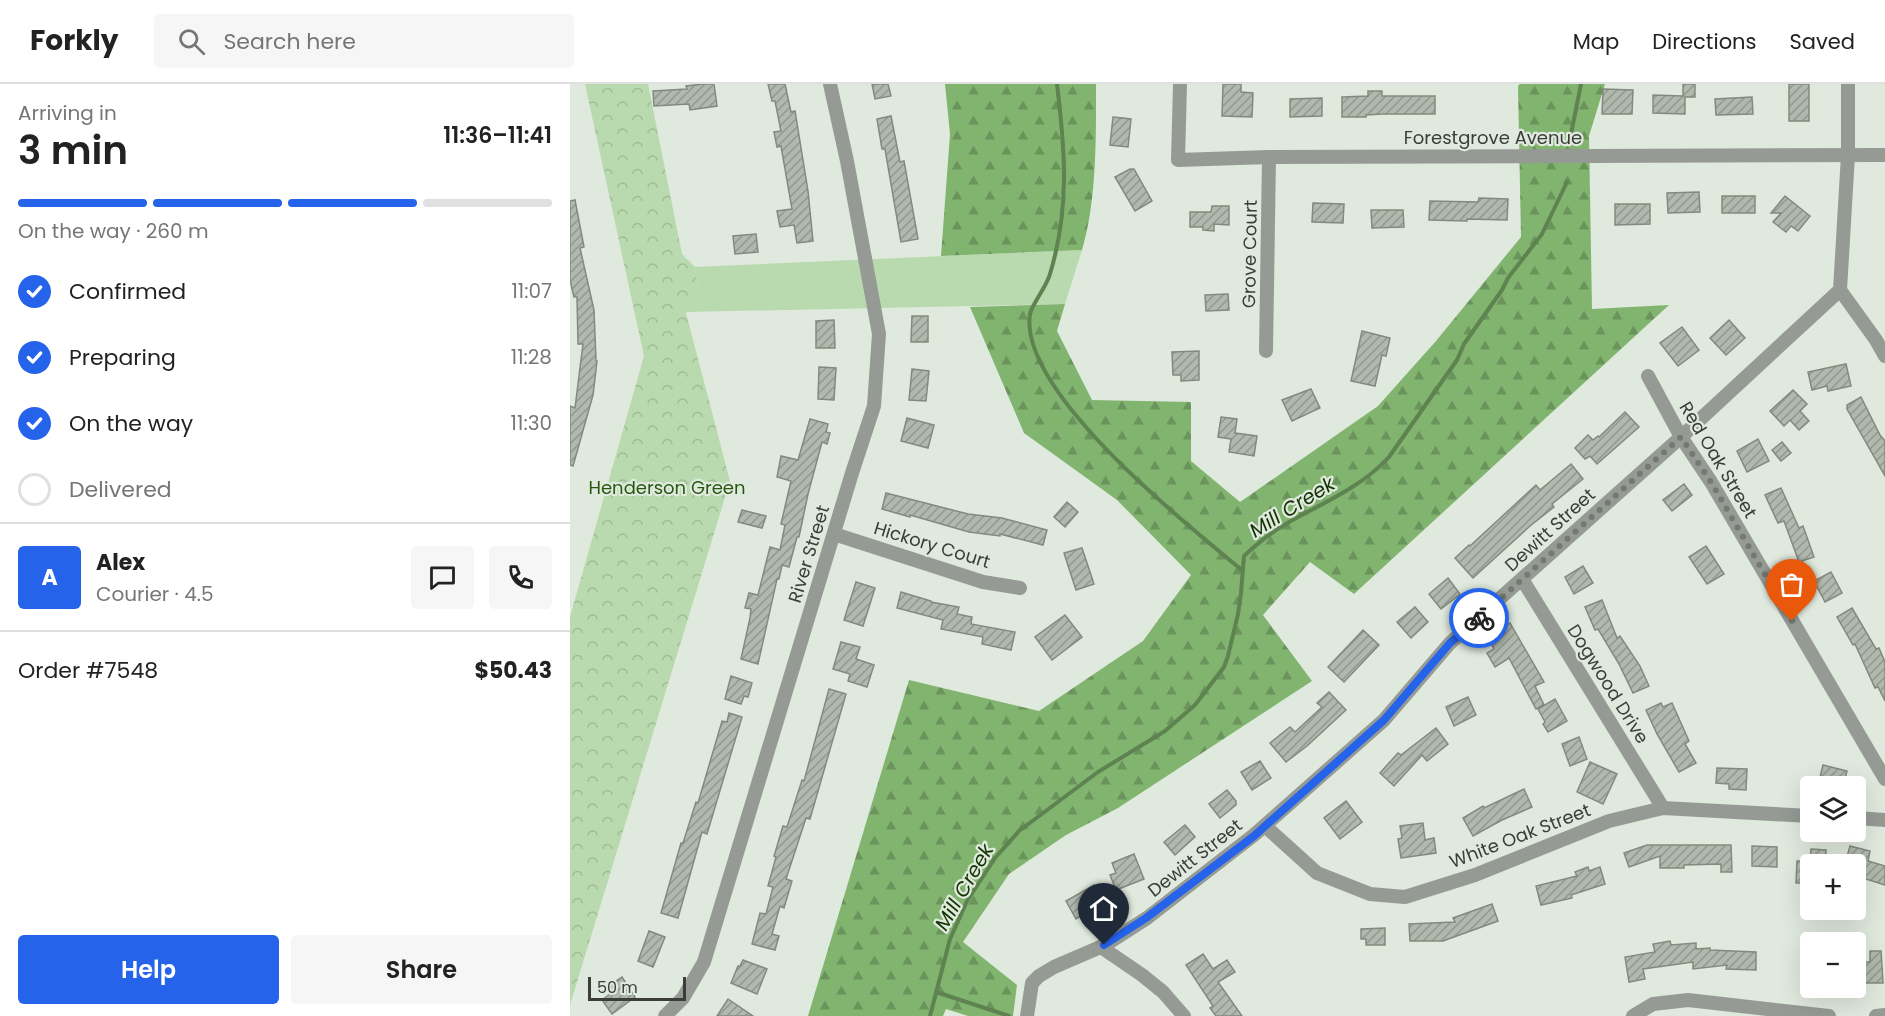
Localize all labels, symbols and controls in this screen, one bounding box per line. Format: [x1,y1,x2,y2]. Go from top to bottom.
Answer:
search box [154,14,574,68]
text: Forkly [30,21,118,60]
icon: search [175,25,208,58]
text: Search here [223,26,356,57]
text: Map [1573,27,1619,56]
text: Directions [1652,27,1756,56]
text: Saved [1789,27,1855,56]
text: Arriving in [18,99,117,127]
text: 11:36–11:41 [443,120,552,151]
text: 3 min [18,123,128,178]
street label: Forestgrove Avenue [1404,125,1582,150]
street label: Grove Court [1236,200,1263,308]
text: On the way · 260 m [18,217,208,245]
icon: check [18,275,51,308]
text: Confirmed [69,276,186,307]
text: 11:07 [511,277,552,305]
icon: check [18,341,51,374]
text: Preparing [69,342,176,373]
text: 11:28 [511,343,552,371]
street label: Red Oak Street [1674,397,1763,523]
icon: check [18,407,51,440]
text: On the way [69,408,193,439]
text: 11:30 [511,409,552,437]
water label: Mill Creek [1244,469,1342,544]
text: Delivered [69,474,172,505]
park label: Henderson Green [589,475,745,500]
street label: Dewitt Street [1499,482,1600,577]
street label: River Street [782,502,835,606]
street label: Hickory Court [871,515,993,574]
button: chat [411,546,474,609]
button: phone [489,546,552,609]
text: Alex [96,547,145,578]
pin [1766,559,1817,621]
text: A [41,562,58,593]
icon: bag [1775,568,1808,601]
text: Courier · 4.5 [96,580,214,608]
courier [1449,588,1509,648]
icon: bike [1463,602,1496,635]
street label: Dogwood Drive [1562,619,1655,748]
text: Order #7548 [18,655,158,686]
text: $50.43 [474,655,552,686]
map controls [1800,776,1866,998]
button: layers [1800,776,1866,842]
street label: White Oak Street [1446,797,1594,874]
street label: Dewitt Street [1142,813,1247,902]
water label: Mill Creek [928,837,1001,936]
button: + [1800,854,1866,920]
pin [1078,883,1129,945]
icon: home [1087,892,1120,925]
button: − [1800,932,1866,998]
button: Help [18,935,279,1004]
button: Share [291,935,552,1004]
scale bar [588,974,686,1002]
text: 50 m [597,976,638,999]

